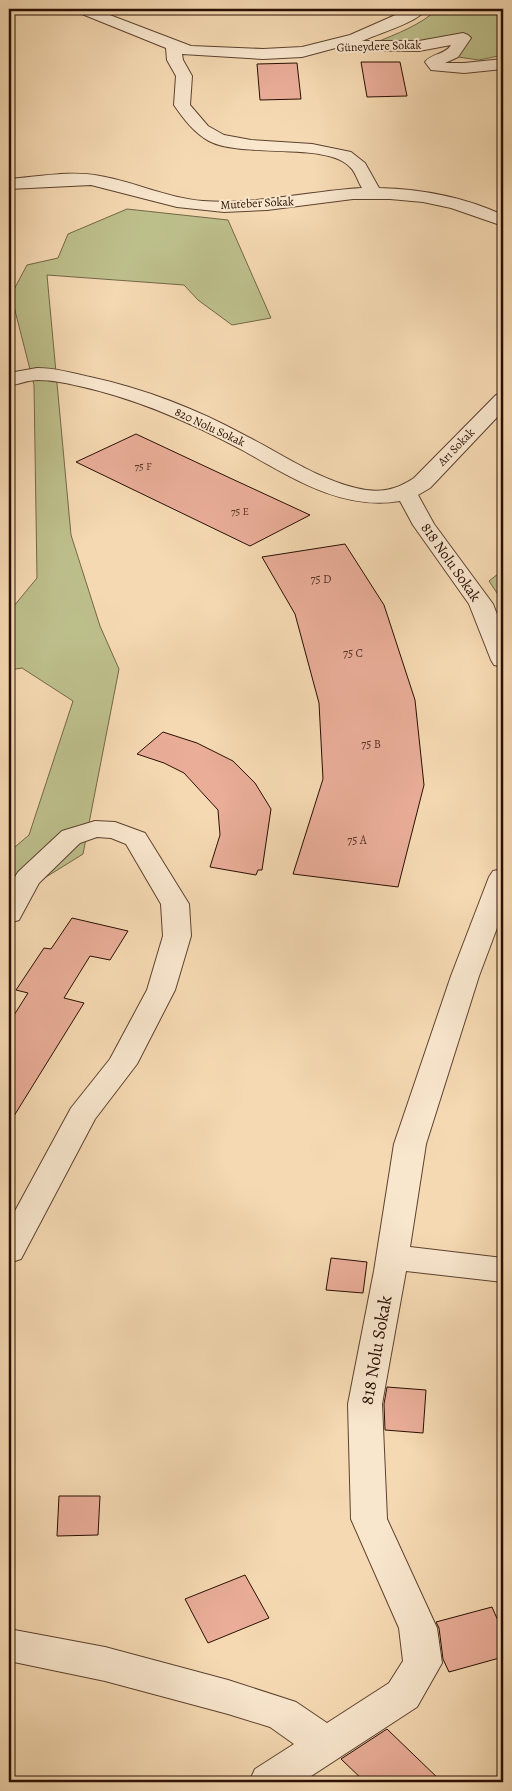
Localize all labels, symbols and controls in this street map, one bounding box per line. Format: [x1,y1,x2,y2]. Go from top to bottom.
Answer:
street label: Güneydere Sokak [336,37,422,55]
street label: Muteber Sokak [220,193,294,213]
street label: 820 Nolu Sokak [172,404,248,450]
street label: Arı Sokak [433,425,478,470]
house number: 75 F [134,459,152,474]
house number: 75 E [231,504,249,519]
street label: 818 Nolu Sokak [416,519,486,606]
house number: 75 D [310,571,332,587]
house number: 75 C [343,645,363,661]
house number: 75 B [361,736,381,752]
house number: 75 A [347,832,368,848]
street label: 818 Nolu Sokak [355,1293,397,1406]

